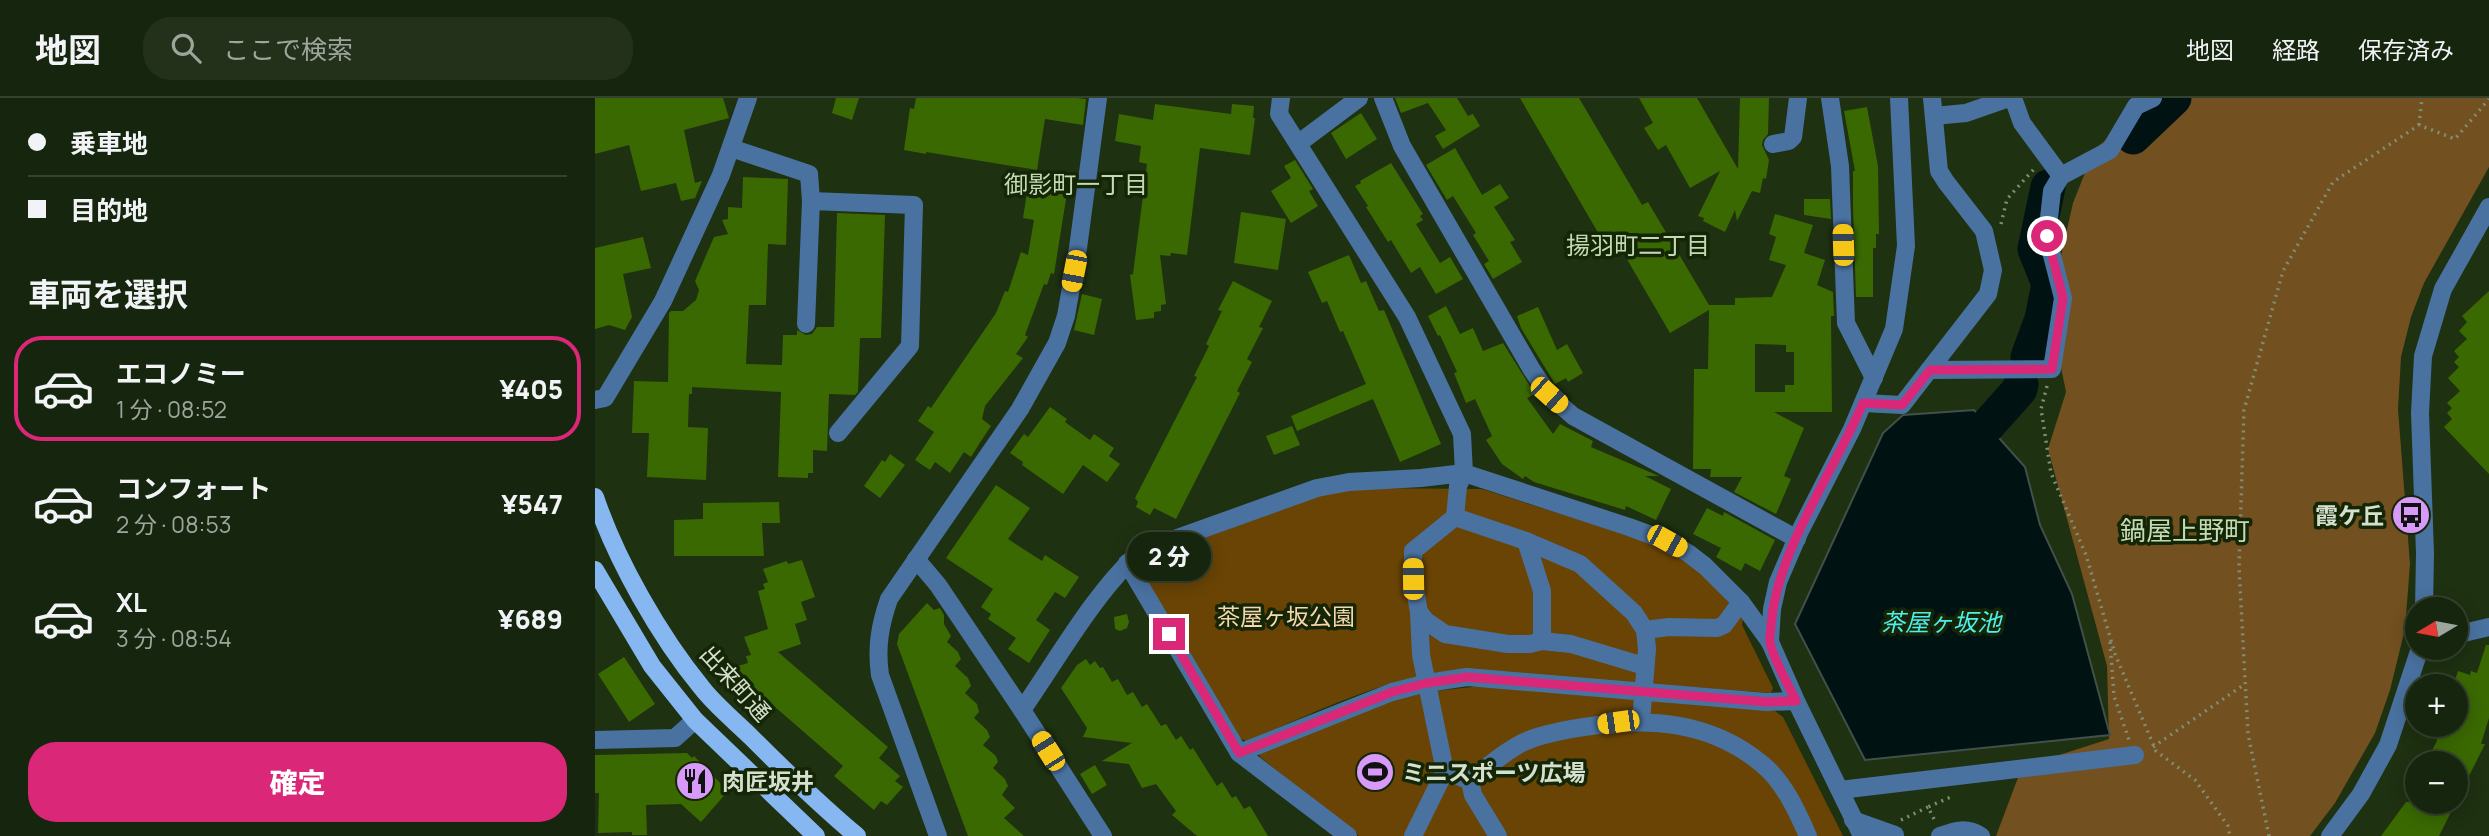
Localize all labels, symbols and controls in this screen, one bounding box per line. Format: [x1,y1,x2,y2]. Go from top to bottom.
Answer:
search box [143,17,633,80]
text: 地図 [35,27,101,72]
icon: search [167,29,205,67]
text: ここで検索 [223,31,353,67]
text: 地図 [2186,33,2234,66]
text: 経路 [2272,33,2320,66]
text: 保存済み [2358,33,2454,66]
text: 乗車地 [70,125,148,161]
district label: 御影町一丁目 [1004,167,1148,200]
text: 目的地 [70,192,148,228]
route start [2031,220,2063,252]
car [1832,224,1855,266]
district label: 揚羽町二丁目 [1566,228,1710,261]
car [1060,248,1089,294]
text: 車両を選択 [28,272,188,316]
text: エコノミー [116,355,246,391]
icon: car [32,357,95,420]
text: ¥405 [500,371,563,407]
car [1527,373,1572,417]
text: 1 分 · 08:52 [116,393,227,425]
text: コンフォート [116,470,271,506]
icon: car [32,472,95,535]
text: ¥547 [501,486,563,522]
bus stop icon: 霞ケ丘 [2390,494,2432,536]
place label: 霞ケ丘 [2315,499,2384,531]
text: 2 分 · 08:53 [116,508,231,540]
district label: 鍋屋上野町 [2120,512,2250,548]
car [1644,522,1691,560]
callout: 2 分 [1127,532,1211,582]
text: 2 分 [1148,540,1190,572]
car [1403,558,1424,600]
text: XL [116,584,147,620]
icon: car [32,587,95,650]
north arrow [2405,597,2467,660]
map controls [2405,597,2468,814]
park label: 茶屋ヶ坂公園 [1217,600,1355,632]
text: ¥689 [498,601,563,637]
water label: 茶屋ヶ坂池 [1881,605,2003,638]
route end [1153,618,1185,650]
text: 3 分 · 08:54 [116,622,232,654]
street label: 出来町通 [693,638,779,728]
button: + [2405,674,2468,737]
car [1596,709,1641,735]
car [1028,728,1069,774]
button: 確定 [28,742,567,822]
sports icon: ミニスポーツ広場 [1354,751,1396,793]
button: − [2405,751,2468,814]
place label: ミニスポーツ広場 [1402,756,1586,788]
restaurant icon: 肉匠坂井 [674,760,716,802]
place label: 肉匠坂井 [722,765,814,797]

